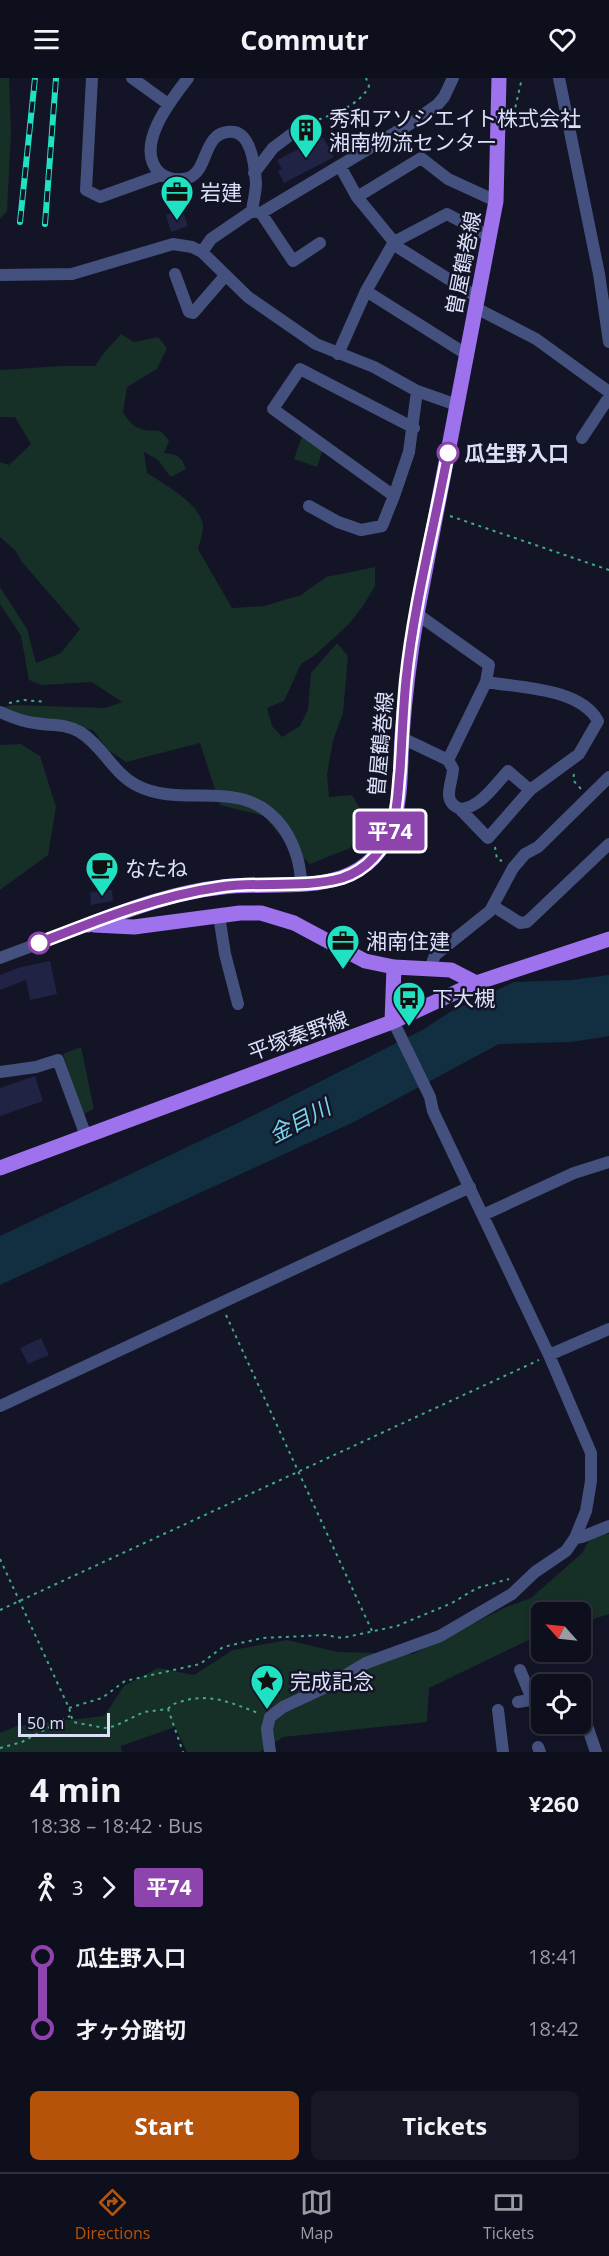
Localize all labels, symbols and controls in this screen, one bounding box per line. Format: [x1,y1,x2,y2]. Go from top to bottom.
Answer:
text: Commutr [240,21,369,58]
icon: menu [30,23,63,56]
icon: heart [546,23,579,56]
place label: 秀和アソシエイト株式会社 湘南物流センター [329,104,581,156]
building icon: 秀和アソシエイト株式会社 湘南物流センター [288,112,324,159]
office icon: 岩建 [159,174,195,221]
place label: 岩建 [200,178,242,206]
street label: 曽屋鶴巻線 [439,209,487,317]
place label: 瓜生野入口 [464,439,569,467]
marker: 瓜生野入口 [437,442,459,464]
street label: 曽屋鶴巻線 [361,690,399,798]
line badge: 平74 [356,812,424,850]
text: 平74 [367,817,413,845]
cafe icon: なたね [84,850,120,897]
place label: なたね [125,854,188,882]
office icon: 湘南住建 [325,923,361,970]
place label: 湘南住建 [366,927,450,955]
unlabelled marker [28,932,50,954]
bus stop icon: 下大槻 [391,980,427,1027]
place label: 下大槻 [432,984,495,1012]
street label: 平塚秦野線 [244,1004,352,1066]
water label: 金目川 [263,1090,337,1149]
north arrow [531,1602,591,1662]
map controls [531,1602,591,1734]
place icon: 完成記念 [249,1663,285,1710]
place label: 完成記念 [290,1667,374,1695]
button: locate [531,1674,591,1734]
scale bar [18,1710,110,1738]
text: 50 m [27,1712,64,1734]
text: 4 min [30,1767,122,1812]
text: ¥260 [529,1788,579,1818]
text: 18:38 – 18:42 · Bus [30,1812,203,1839]
icon: walk [30,1871,63,1904]
icon: forward [92,1871,125,1904]
text: 平74 [146,1873,191,1901]
text: 3 [72,1874,83,1901]
text: 瓜生野入口 [76,1942,186,1972]
text: 18:41 [528,1943,579,1970]
text: 才ヶ分踏切 [76,2014,186,2044]
text: 18:42 [528,2015,579,2042]
button: Start [30,2091,299,2160]
button: Tickets [311,2091,579,2160]
tab: Directions [75,2186,150,2244]
tab: Map [300,2186,333,2244]
tab: Tickets [483,2186,534,2244]

